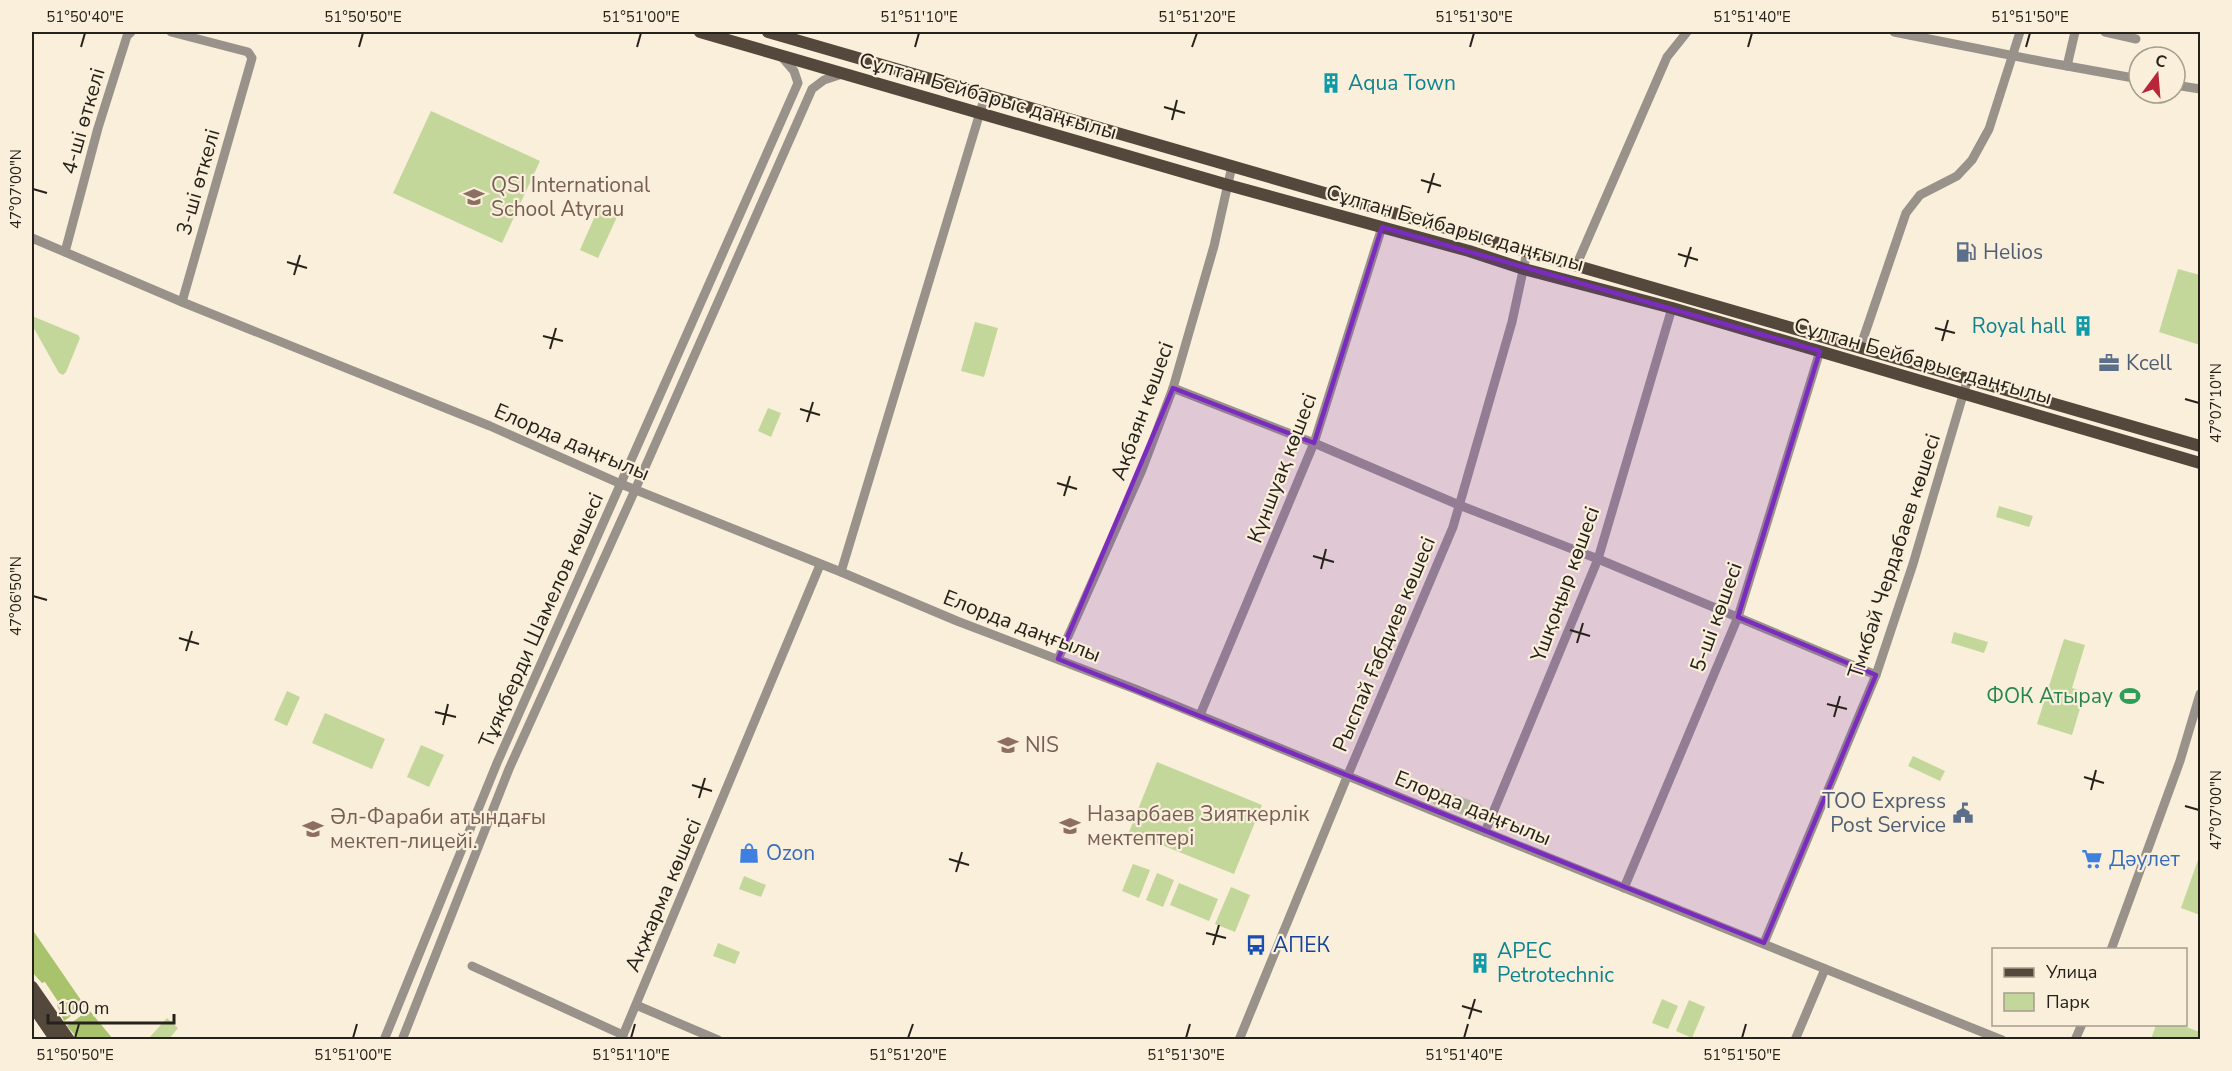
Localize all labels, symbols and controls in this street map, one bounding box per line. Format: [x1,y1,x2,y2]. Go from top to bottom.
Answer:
text: 51°50'40"E [46,7,124,27]
text: 51°50'50"E [324,7,402,27]
text: 51°51'00"E [602,7,680,27]
text: 51°51'10"E [880,7,958,27]
text: 51°51'20"E [1158,7,1236,27]
text: 51°51'30"E [1435,7,1513,27]
text: 51°51'40"E [1713,7,1791,27]
text: 51°51'50"E [1991,7,2069,27]
north arrow [2127,45,2187,105]
street label: Сұлтан Бейбарыс даңғылы [856,46,1120,146]
text: С [2153,49,2169,74]
street label: 4-ші өткелі [54,64,112,178]
place label: Aqua Town [1348,69,1456,97]
building icon: Aqua Town [1319,71,1343,95]
street label: 3-ші өткелі [169,125,227,239]
text: 47°07'00"N [6,149,26,229]
place label: QSI International School Atyrau [491,171,651,223]
street label: Сұлтан Бейбарыс даңғылы [1323,178,1587,278]
school or university icon: QSI International School Atyrau [462,185,486,209]
place label: Helios [1983,238,2043,266]
fuel station icon: Helios [1954,240,1978,264]
street label: Сұлтан Бейбарыс даңғылы [1791,311,2055,411]
place label: Royal hall [1972,312,2067,340]
building icon: Royal hall [2071,314,2095,338]
street label: Ақбаян көшесі [1104,338,1180,484]
place label: Kcell [2126,349,2173,377]
office icon: Kcell [2097,351,2121,375]
text: 47°07'10"N [2206,363,2226,443]
street label: Күншуақ көшесі [1241,389,1323,547]
street label: Елорда даңғылы [490,397,654,487]
street label: Тмкбай Чердабаев көшесі [1841,430,1947,682]
street label: Тұяқберди Шамелов көшесі [472,488,610,752]
street label: Үшқоңыр көшесі [1524,502,1606,667]
street label: Рыспай Ғабдиев көшесі [1326,532,1442,756]
text: 47°06'50"N [6,556,26,636]
street label: 5-ші көшесі [1683,558,1749,676]
street label: Елорда даңғылы [939,583,1105,669]
place label: ФОК Атырау [1986,682,2113,710]
sports icon: ФОК Атырау [2118,684,2142,708]
place label: NIS [1025,731,1059,759]
school or university icon: NIS [996,733,1020,757]
street label: Елорда даңғылы [1391,764,1555,852]
text: 47°07'00"N [2206,770,2226,850]
place label: ТОО Express Post Service [1822,787,1946,839]
place label: Назарбаев Зияткерлік мектептері [1087,800,1310,852]
public building icon: ТОО Express Post Service [1951,801,1975,825]
place label: Әл-Фараби атындағы мектеп-лицейі. [330,803,546,855]
street label: Ақжарма көшесі [618,814,708,976]
school or university icon: Назарбаев Зияткерлік мектептері [1058,814,1082,838]
school or university icon: Әл-Фараби атындағы мектеп-лицейі. [301,817,325,841]
place label: Ozon [766,839,815,867]
shop icon: Ozon [737,841,761,865]
place label: Дәулет [2109,845,2180,873]
supermarket icon: Дәулет [2080,847,2104,871]
place label: АПЕК [1273,931,1330,959]
bus stop icon: АПЕК [1244,933,1268,957]
place label: APEC Petrotechnic [1497,937,1614,989]
legend [1992,948,2187,1026]
building icon: APEC Petrotechnic [1468,951,1492,975]
text: Улица [2045,960,2097,984]
scale bar [48,987,174,1025]
text: Парк [2046,990,2090,1014]
text: 100 m [57,996,109,1020]
text: 51°50'50"E [36,1045,114,1065]
text: 51°51'00"E [314,1045,392,1065]
text: 51°51'10"E [592,1045,670,1065]
text: 51°51'20"E [869,1045,947,1065]
text: 51°51'30"E [1147,1045,1225,1065]
text: 51°51'40"E [1425,1045,1503,1065]
text: 51°51'50"E [1703,1045,1781,1065]

